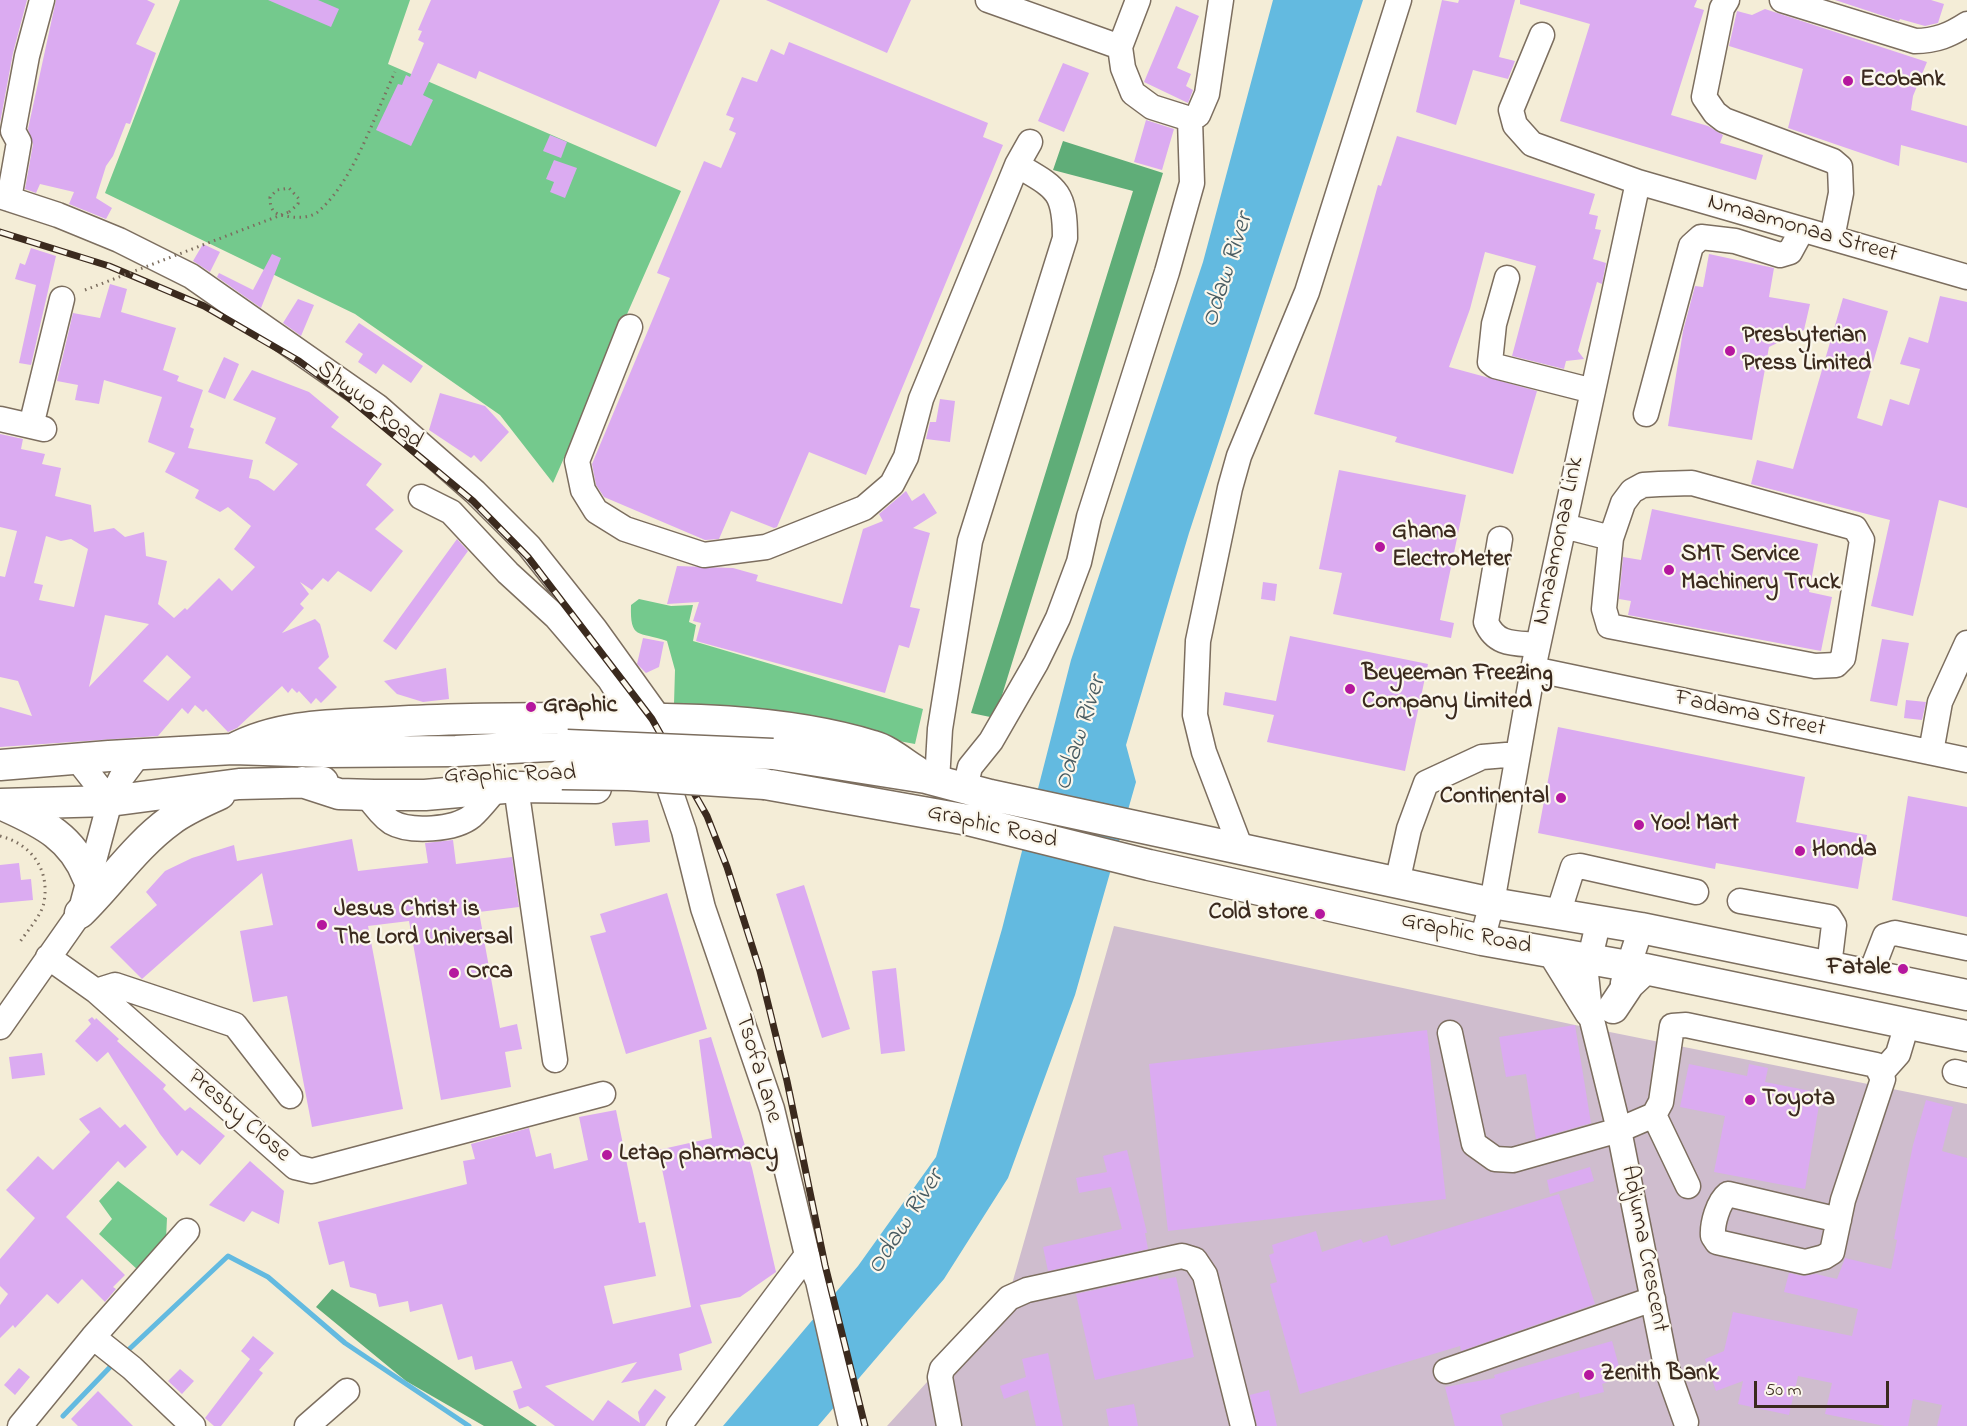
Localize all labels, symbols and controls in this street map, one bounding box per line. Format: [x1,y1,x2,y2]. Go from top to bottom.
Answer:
place label: Ecobank [1860,67,1945,95]
marker: Ecobank [1841,74,1855,88]
street label: Nmaamonaa Street [1704,189,1900,271]
water label: Odaw River [1196,210,1262,332]
place label: Presbyterian Press Limited [1742,323,1872,379]
marker: Presbyterian Press Limited [1723,344,1737,358]
street label: Shwuo Road [310,356,428,456]
street label: Nmaamonaa Link [1528,454,1592,628]
place label: Ghana ElectroMeter [1392,519,1512,575]
marker: Ghana ElectroMeter [1373,540,1387,554]
place label: SMT Service Machinery Truck [1681,542,1840,598]
marker: SMT Service Machinery Truck [1662,563,1676,577]
place label: Beyeeman Freezing Company Limited [1362,661,1553,717]
water label: Odaw River [1049,673,1115,795]
marker: Beyeeman Freezing Company Limited [1343,682,1357,696]
street label: Fadama Street [1672,685,1828,745]
place label: Graphic [543,693,617,721]
marker: Graphic [524,700,538,714]
street label: Graphic Road [444,760,576,792]
place label: Continental [1440,784,1549,812]
marker: Continental [1554,791,1568,805]
street label: Graphic Road [924,799,1060,857]
place label: Yoo! Mart [1651,811,1739,839]
marker: Yoo! Mart [1632,818,1646,832]
place label: Honda [1812,837,1877,865]
marker: Honda [1793,844,1807,858]
place label: Jesus Christ is The Lord Universal [334,897,513,953]
place label: Cold store [1209,900,1308,928]
marker: Cold store [1313,907,1327,921]
street label: Graphic Road [1398,907,1534,963]
marker: Jesus Christ is The Lord Universal [315,918,329,932]
place label: Fatale [1827,955,1891,983]
place label: Orca [466,959,513,987]
marker: Fatale [1896,962,1910,976]
marker: Orca [447,966,461,980]
street label: Tsofa Lane [727,1011,787,1127]
street label: Presby Close [180,1064,296,1170]
place label: Toyota [1762,1086,1835,1114]
marker: Toyota [1743,1093,1757,1107]
place label: Letap pharmacy [619,1141,778,1169]
marker: Letap pharmacy [600,1148,614,1162]
street label: Adjuma Crescent [1613,1163,1673,1335]
water label: Odaw River [862,1165,952,1281]
place label: Zenith Bank [1601,1361,1718,1389]
marker: Zenith Bank [1582,1368,1596,1382]
scale bar [1757,1369,1892,1407]
text: 50 m [1765,1378,1802,1404]

